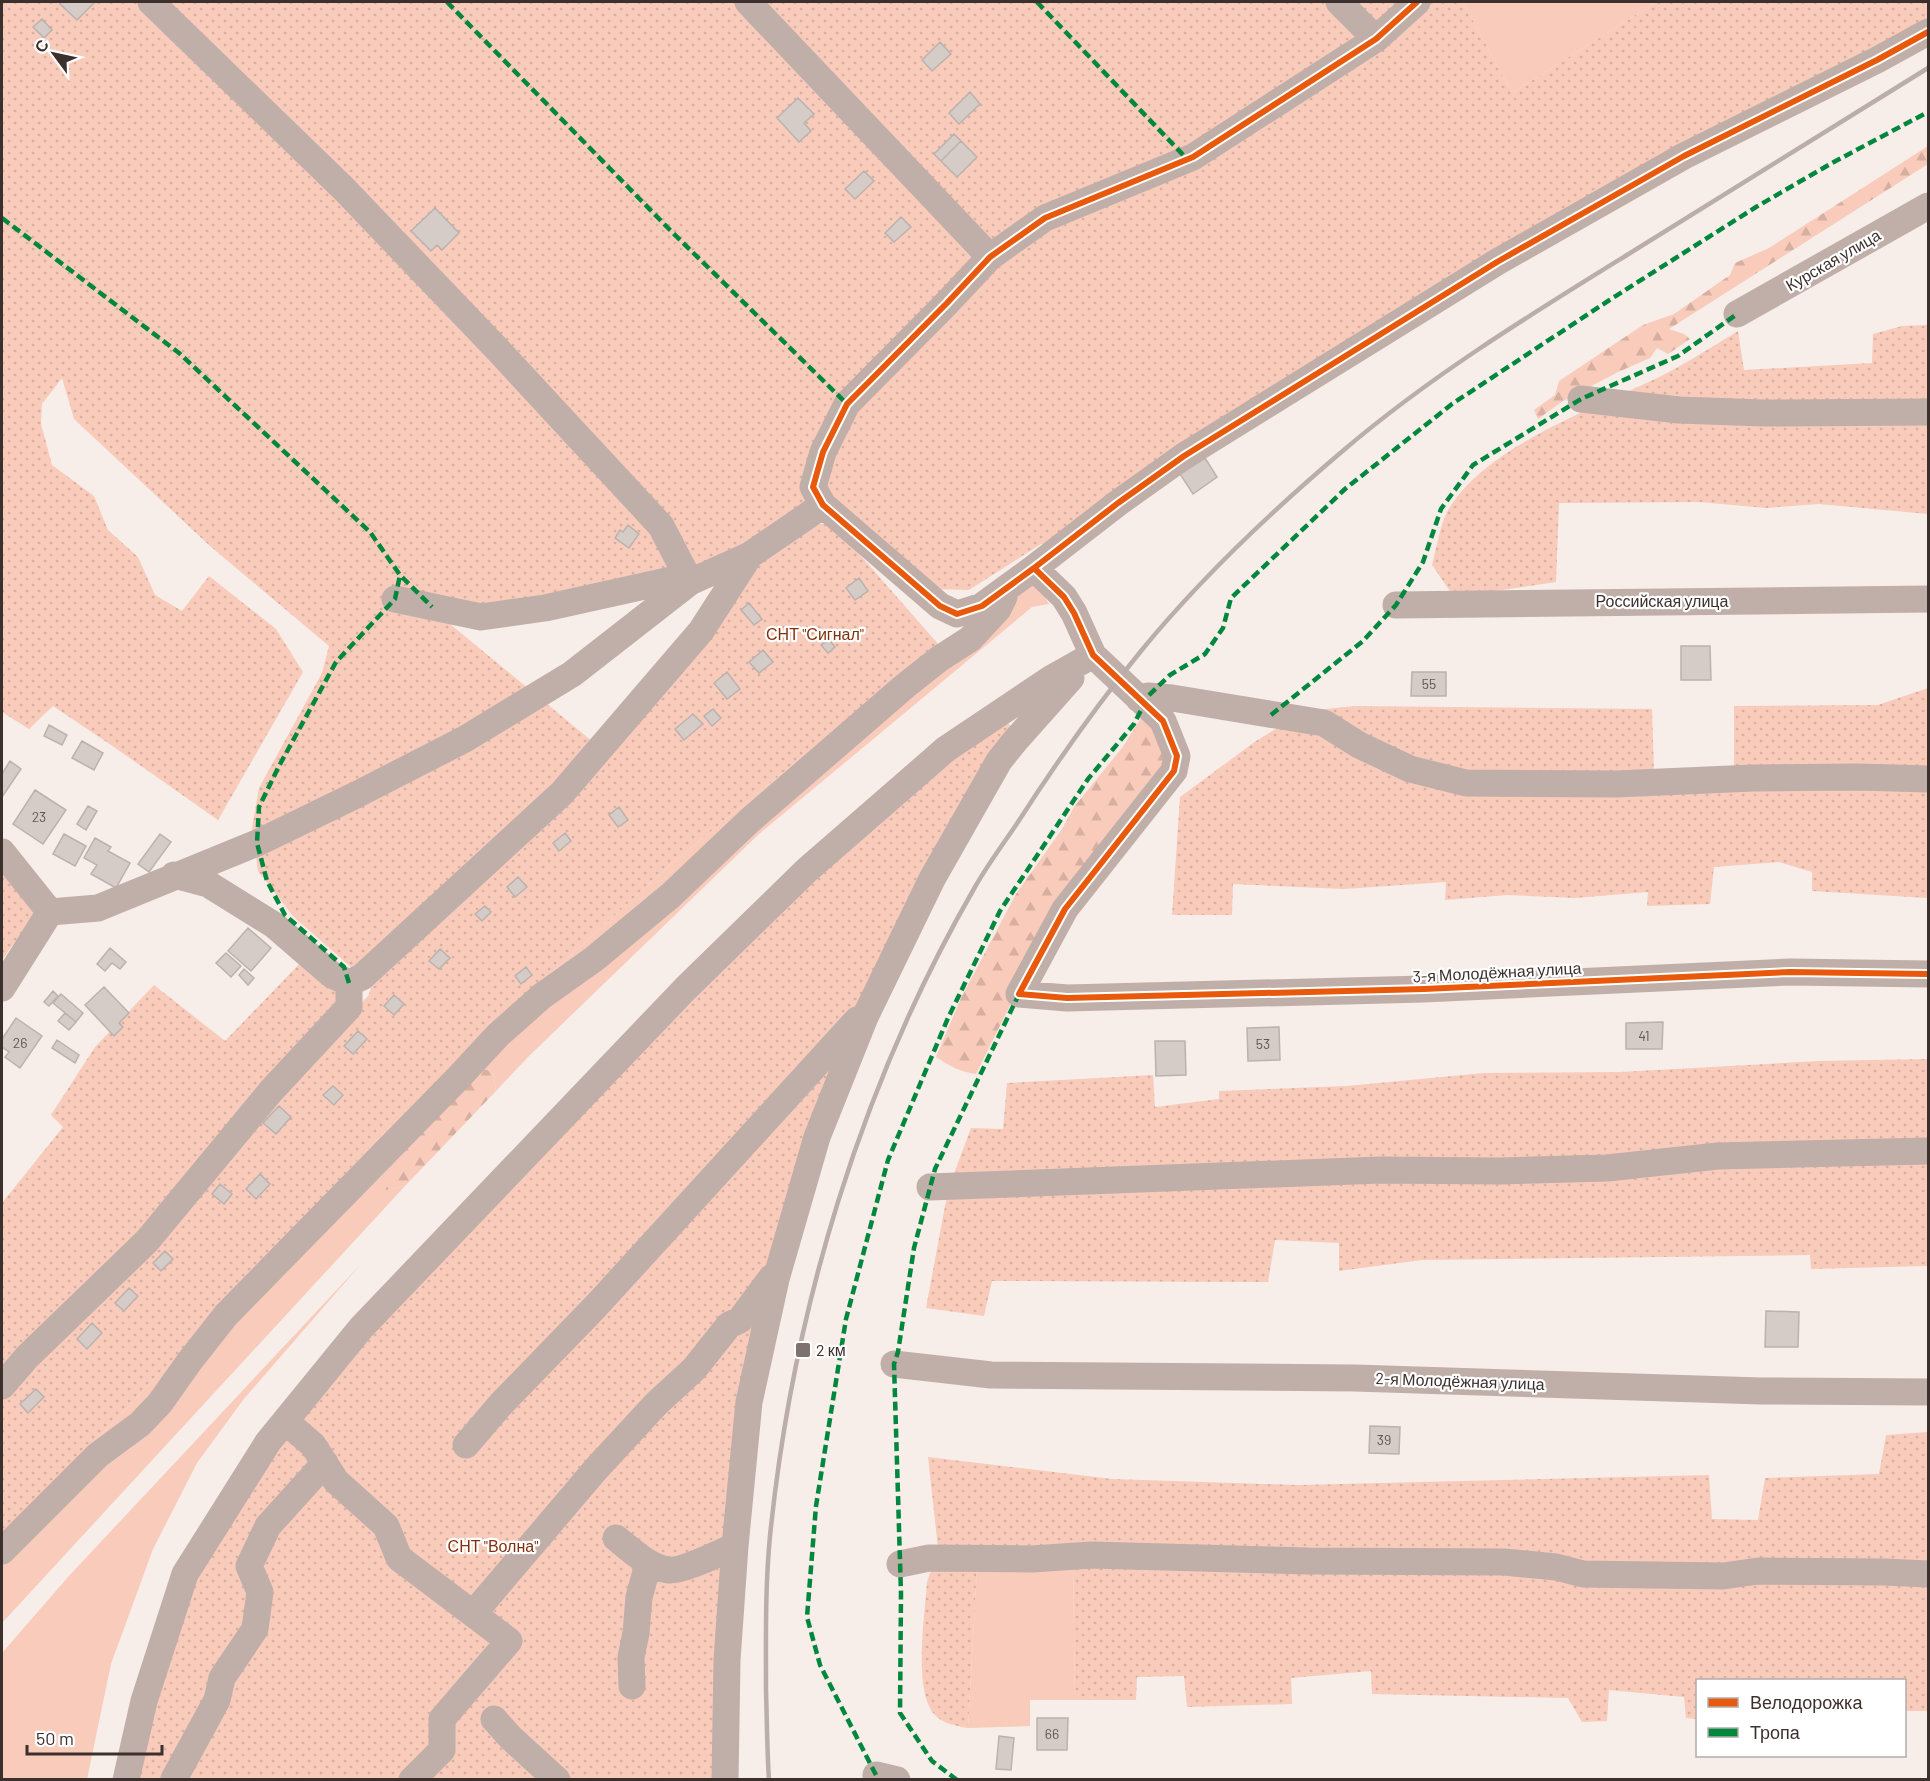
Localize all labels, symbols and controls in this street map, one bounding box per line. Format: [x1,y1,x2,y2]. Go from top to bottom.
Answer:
north arrow [24,24,84,84]
text: С [30,35,52,56]
street label: Курская улица [1782,225,1884,294]
street label: Российская улица [1596,591,1729,610]
park label: СНТ "Сигнал" [766,624,864,643]
house number: 55 [1422,675,1436,692]
house number: 23 [32,808,46,825]
street label: 3-я Молодёжная улица [1412,958,1582,985]
house number: 41 [1638,1027,1650,1044]
house number: 26 [13,1034,27,1051]
house number: 53 [1256,1035,1270,1052]
place label: 2 км [816,1340,846,1359]
marker: 2 км [794,1341,812,1359]
street label: 2-я Молодёжная улица [1375,1368,1545,1393]
house number: 39 [1377,1431,1391,1448]
park label: СНТ "Волна" [448,1536,538,1555]
legend [1696,1679,1906,1757]
text: Велодорожка [1750,1691,1863,1713]
scale bar [27,1718,162,1756]
text: Тропа [1750,1721,1801,1743]
house number: 66 [1045,1725,1059,1742]
text: 50 m [36,1727,74,1749]

